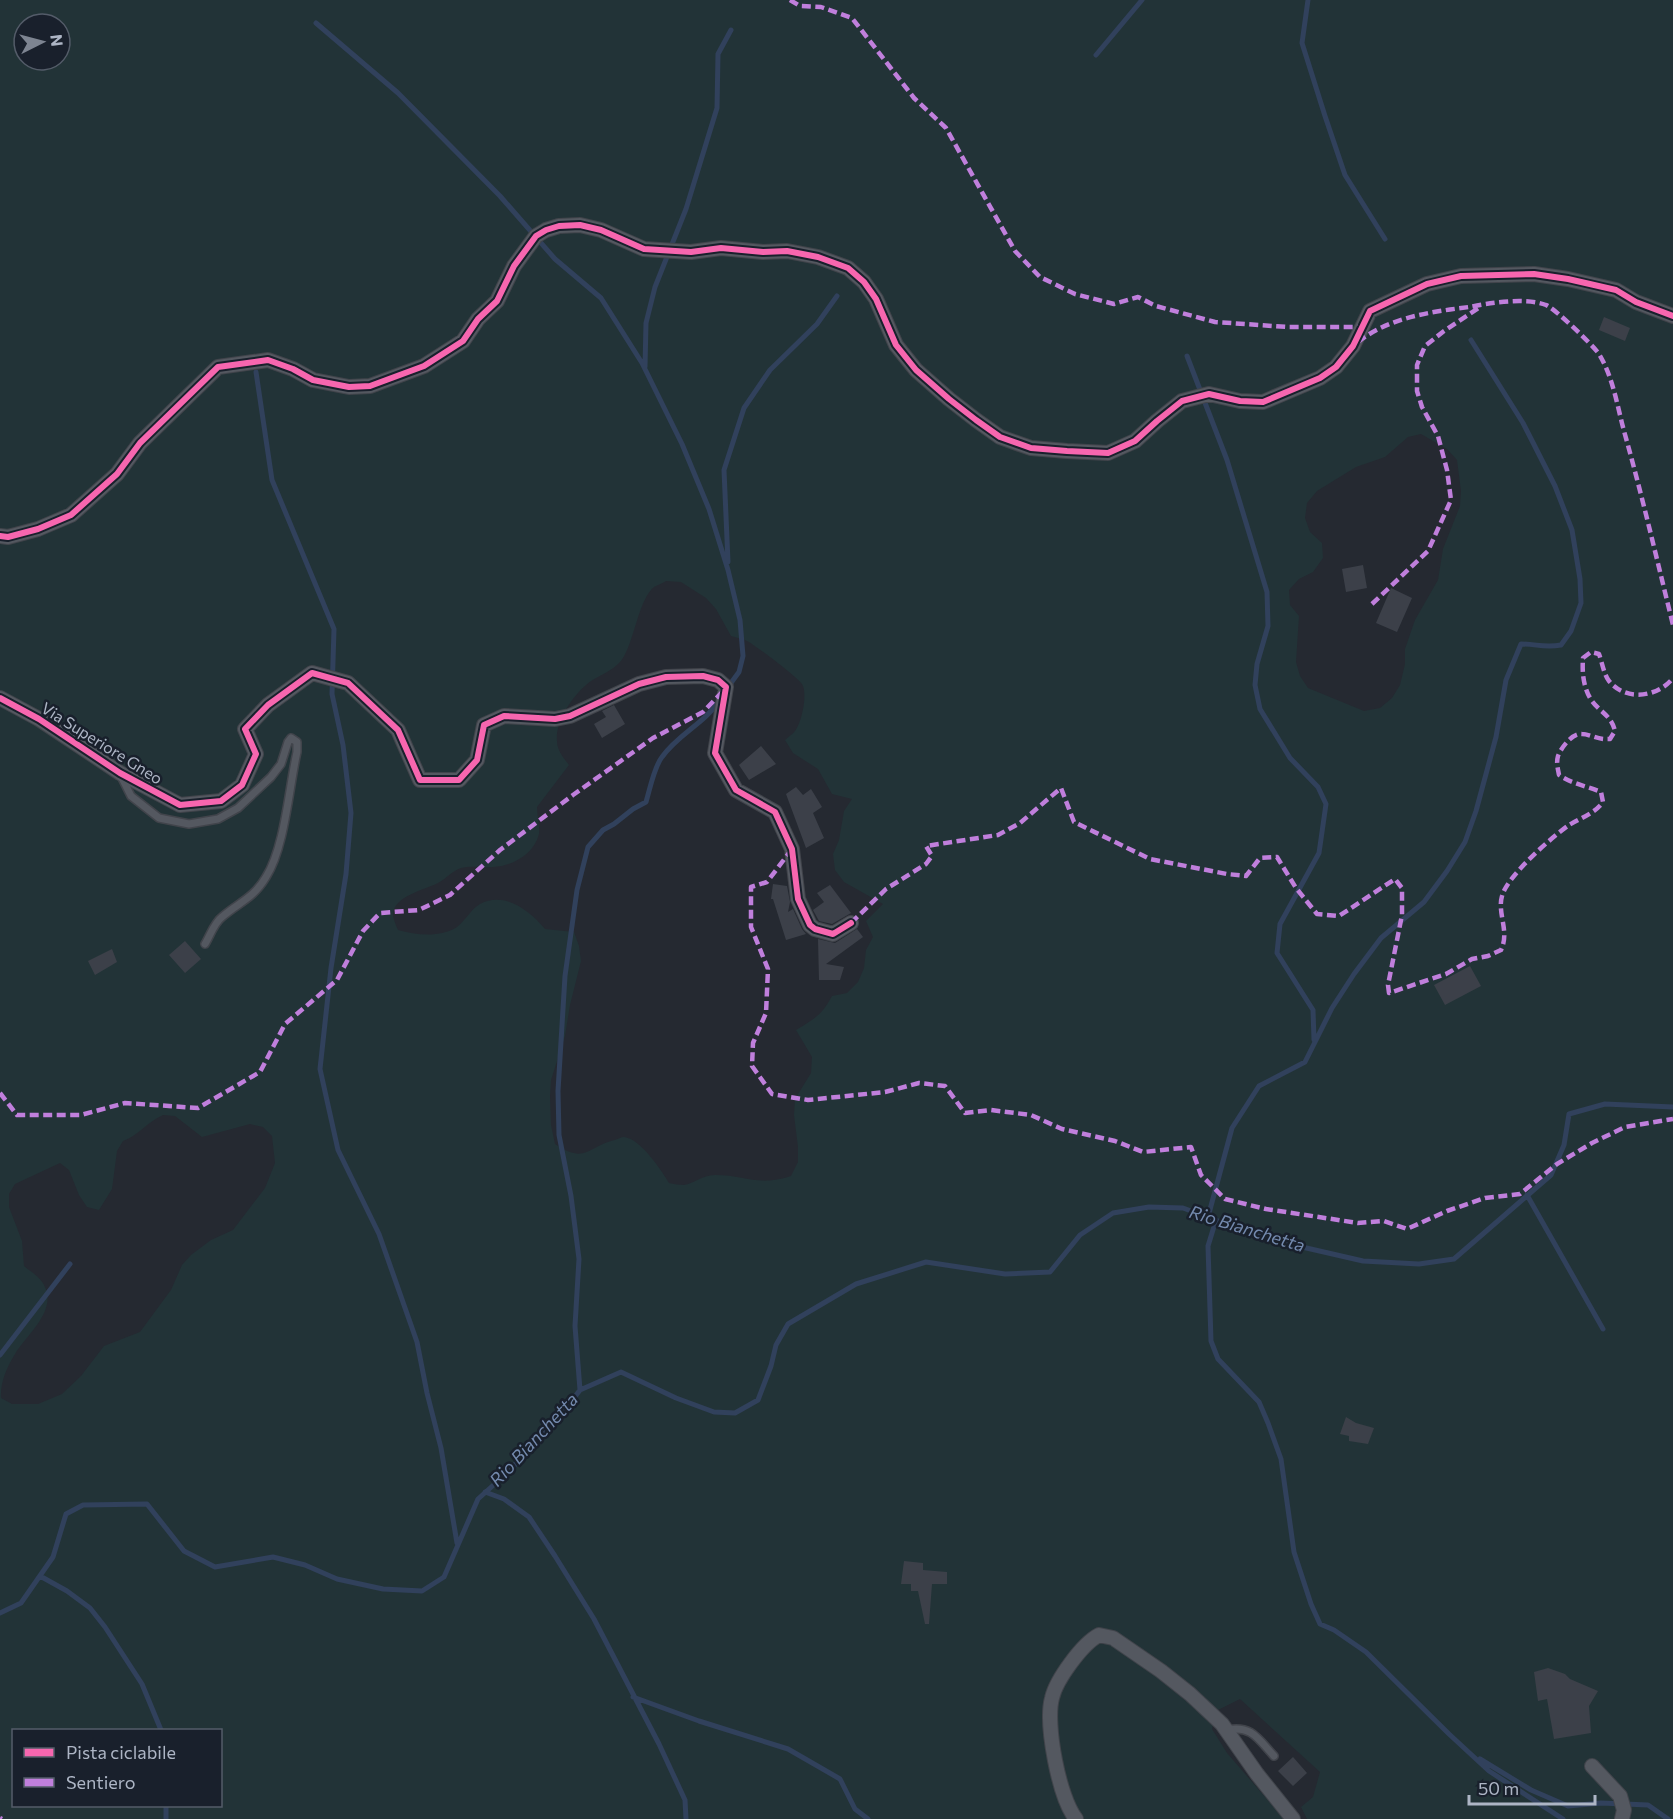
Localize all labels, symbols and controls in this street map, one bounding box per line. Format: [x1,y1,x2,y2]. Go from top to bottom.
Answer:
north arrow [12,12,72,72]
text: N [47,33,67,47]
street label: Via Superiore Gneo [38,698,166,788]
water label: Rio Bianchetta [1187,1200,1308,1256]
water label: Rio Bianchetta [484,1388,582,1491]
legend [12,1729,222,1807]
text: Pista ciclabile [66,1741,176,1763]
scale bar [1469,1768,1595,1806]
text: Sentiero [66,1771,136,1793]
text: 50 m [1478,1777,1519,1799]

